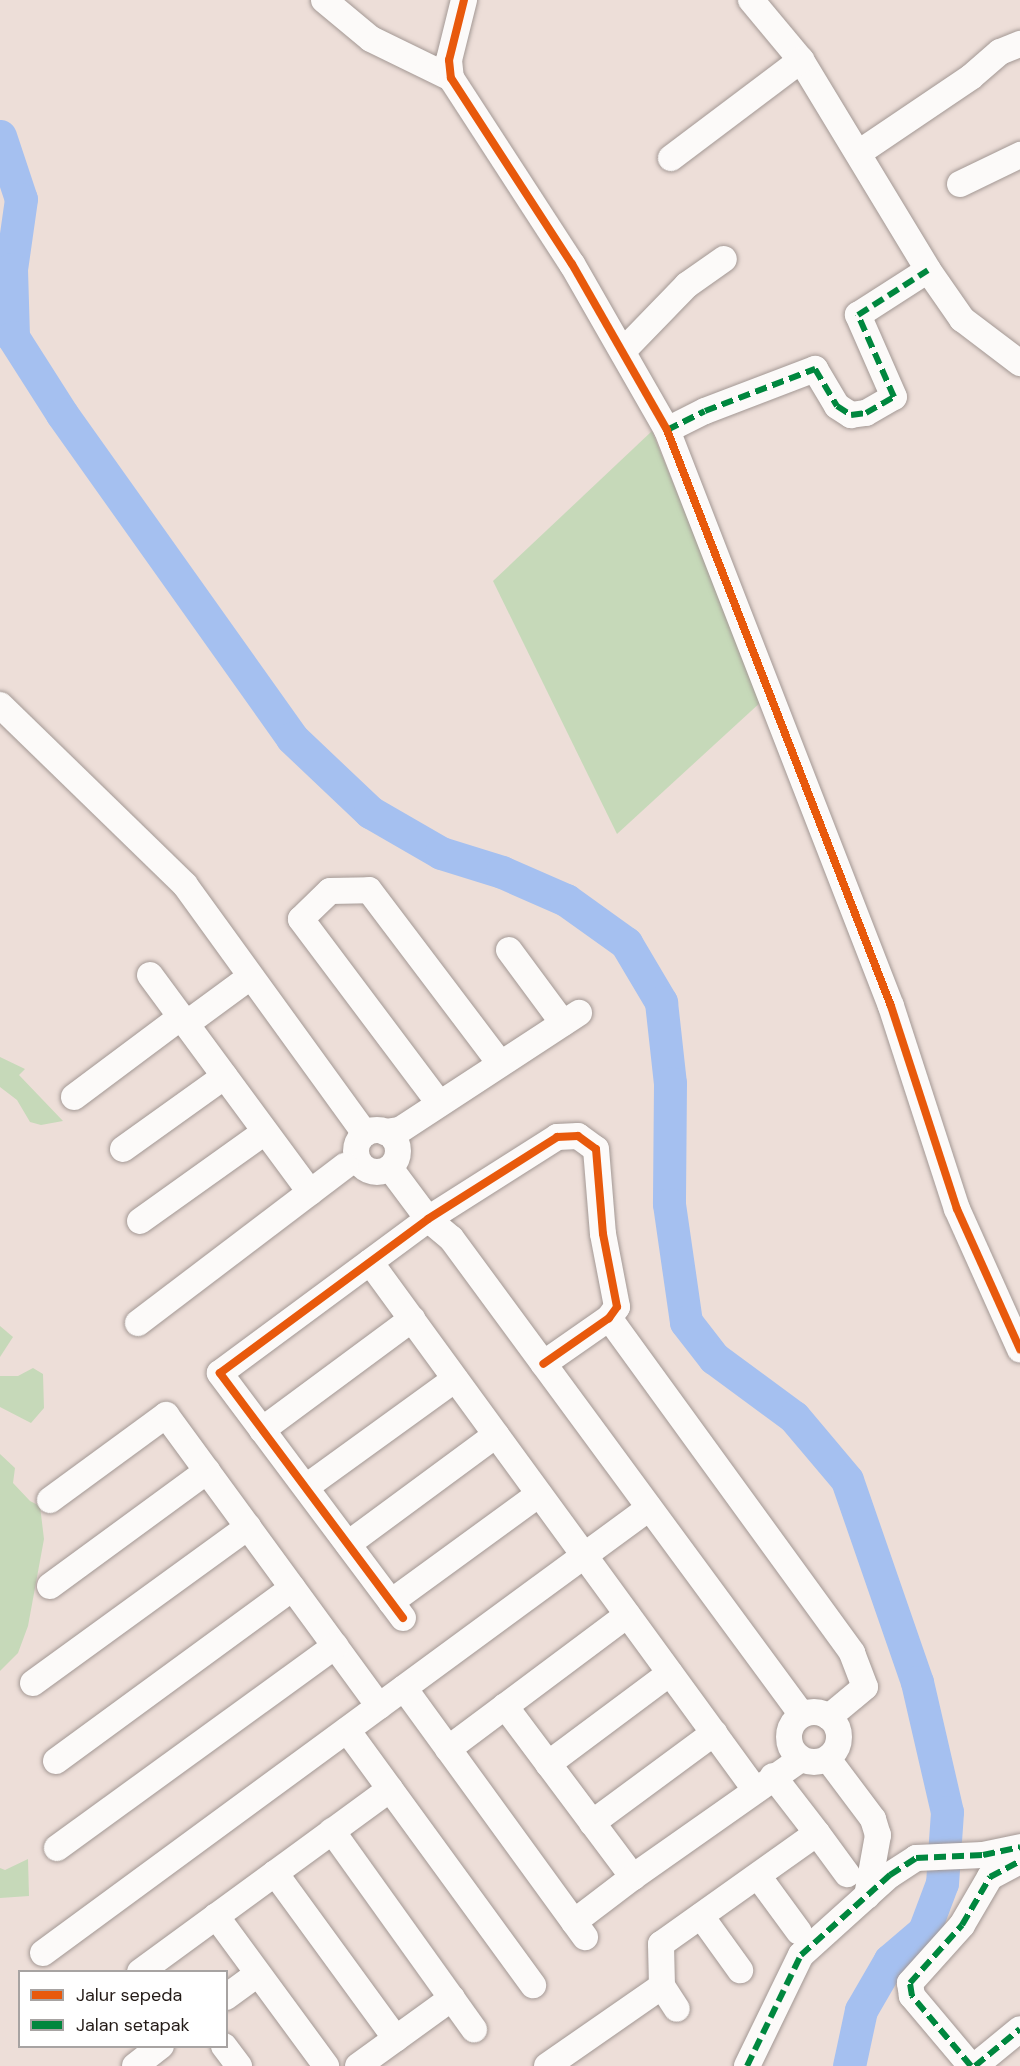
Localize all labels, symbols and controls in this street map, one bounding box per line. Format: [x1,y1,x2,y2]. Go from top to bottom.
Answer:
legend [18,1970,228,2048]
text: Jalur sepeda [76,1983,182,2007]
text: Jalan setapak [76,2013,190,2037]

